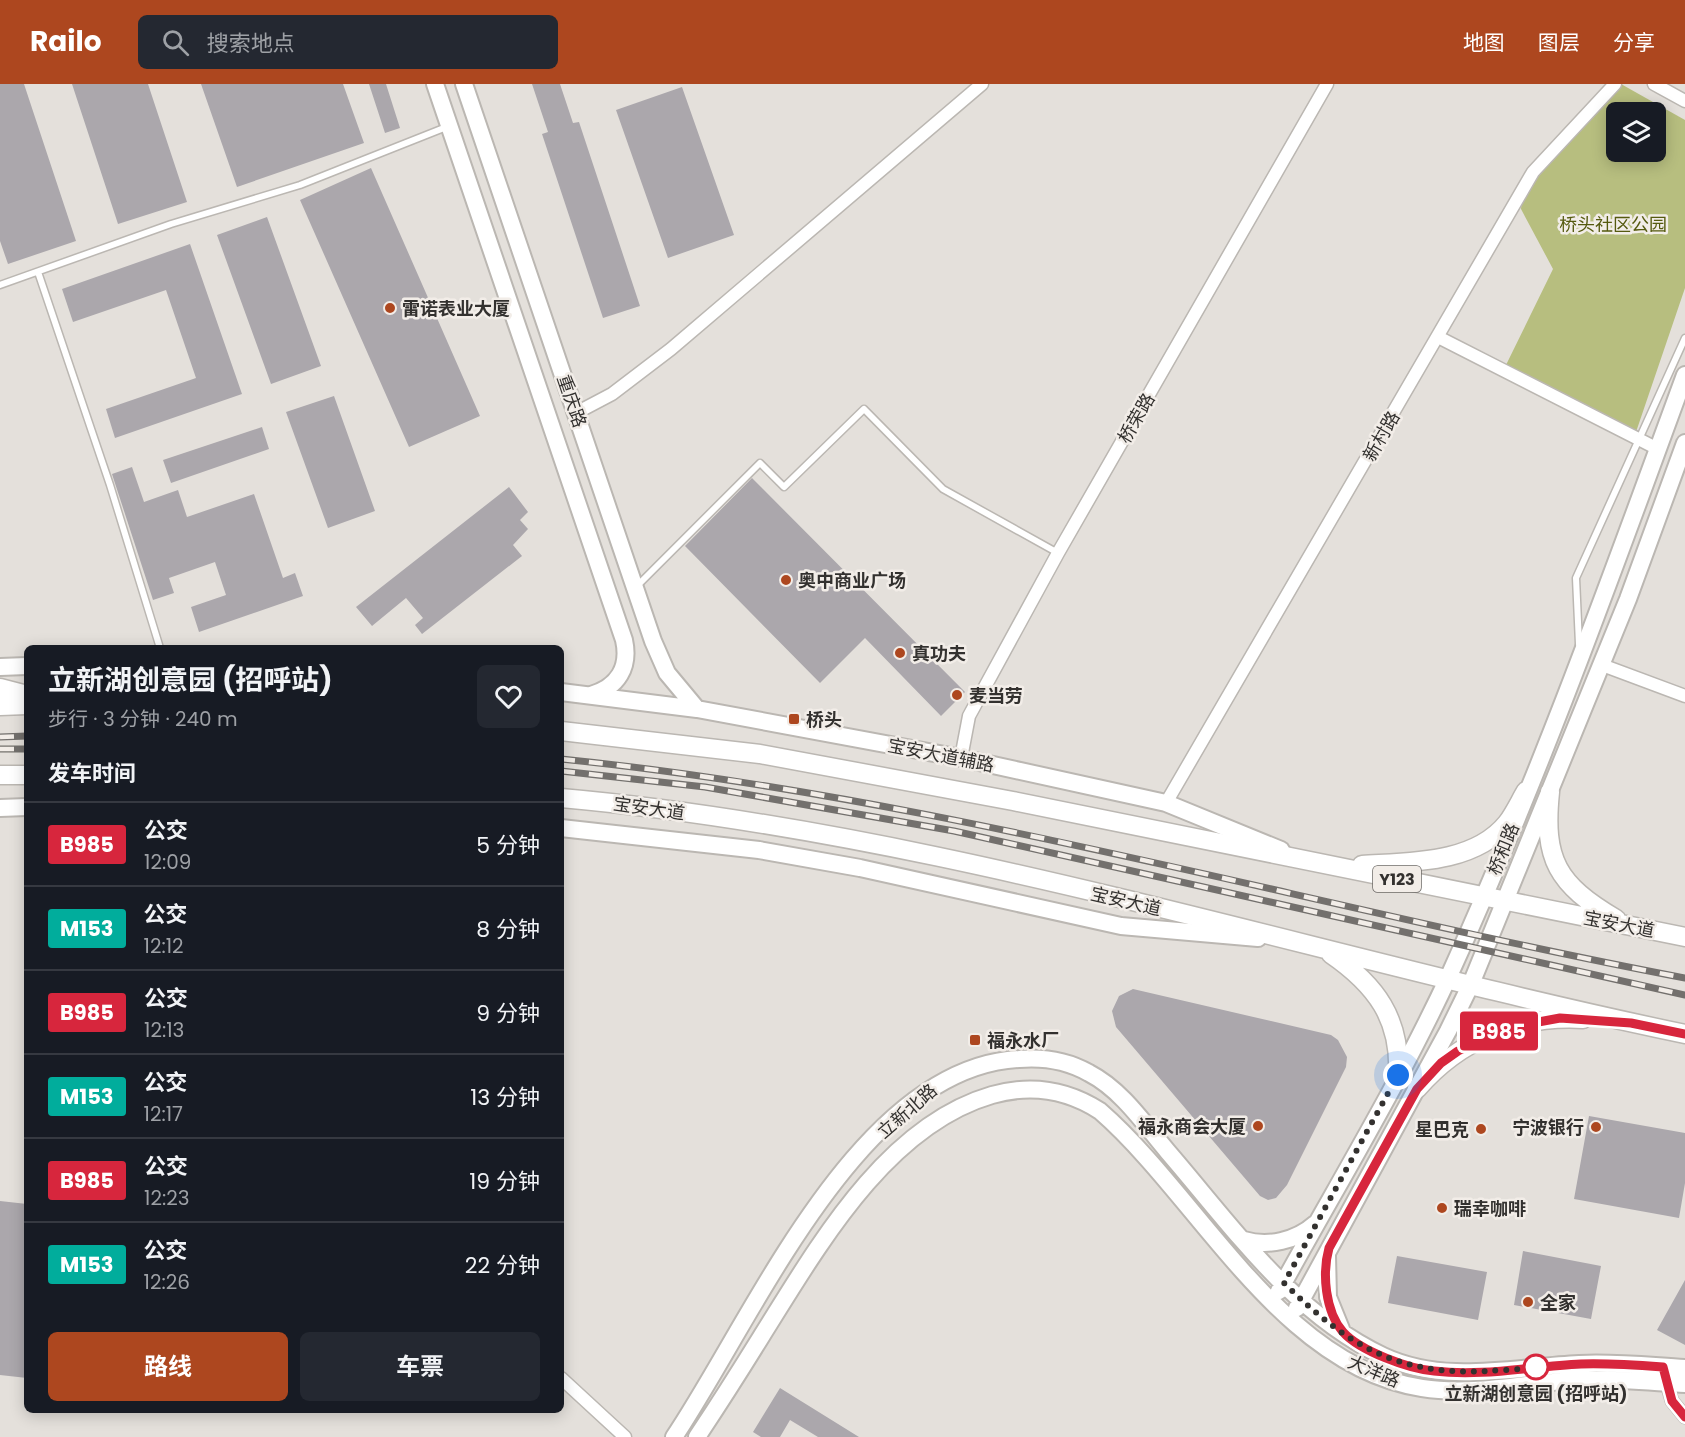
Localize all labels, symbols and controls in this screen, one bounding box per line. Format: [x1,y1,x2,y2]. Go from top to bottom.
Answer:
search box [138,15,558,69]
text: Railo [30,22,102,61]
icon: search [159,26,192,59]
text: 搜索地点 [207,28,295,59]
text: 地图 [1463,28,1505,57]
text: 图层 [1538,28,1580,57]
text: 分享 [1613,28,1655,57]
map controls [1606,102,1666,162]
button: layers [1606,102,1666,162]
park label: 桥头社区公园 [1559,212,1667,237]
place label: 雷诺表业大厦 [402,296,510,321]
marker: 雷诺表业大厦 [383,301,397,315]
street label: 重庆路 [551,371,593,431]
street label: 桥荣路 [1112,388,1160,448]
street label: 新村路 [1357,406,1405,466]
place label: 奥中商业广场 [798,568,906,593]
marker: 奥中商业广场 [779,573,793,587]
place label: 真功夫 [912,641,966,666]
marker: 真功夫 [893,646,907,660]
text: 立新湖创意园 (招呼站) [48,661,333,700]
button: heart [477,665,540,728]
place label: 麦当劳 [969,683,1023,708]
marker: 麦当劳 [950,688,964,702]
text: 步行 · 3 分钟 · 240 m [48,705,238,733]
place label: 桥头 [806,707,842,732]
marker: 桥头 [787,712,801,726]
street label: 宝安大道辅路 [886,732,996,778]
text: 发车时间 [48,758,136,789]
street label: 宝安大道 [612,791,686,825]
text: 公交 [144,815,188,846]
street label: 桥和路 [1481,819,1525,879]
text: B985 [60,830,114,859]
text: 5 分钟 [476,830,540,861]
text: 12:09 [144,848,191,876]
road number: Y123 [1373,866,1421,892]
street label: 宝安大道 [1088,881,1164,921]
text: 公交 [144,899,188,930]
street label: 宝安大道 [1581,905,1657,943]
text: M153 [60,914,114,943]
text: 8 分钟 [476,914,540,945]
text: 12:12 [144,932,184,960]
text: 公交 [144,983,188,1014]
text: B985 [60,998,114,1027]
text: 9 分钟 [476,998,540,1029]
line badge: B985 [1457,1012,1541,1050]
text: 12:13 [144,1016,184,1044]
text: B985 [1472,1017,1526,1046]
place label: 福永水厂 [987,1028,1059,1053]
marker: 福永水厂 [968,1033,982,1047]
your location [1383,1060,1413,1090]
text: 公交 [144,1067,188,1098]
street label: 立新北路 [872,1078,942,1144]
text: M153 [60,1082,114,1111]
text: 13 分钟 [470,1082,540,1113]
text: 12:17 [144,1100,183,1128]
place label: 福永商会大厦 [1138,1114,1246,1139]
place label: 宁波银行 [1512,1115,1584,1140]
place label: 星巴克 [1415,1117,1469,1142]
marker: 福永商会大厦 [1251,1119,1265,1133]
marker: 宁波银行 [1589,1120,1603,1134]
marker: 星巴克 [1474,1122,1488,1136]
text: 公交 [144,1151,188,1182]
text: B985 [60,1166,114,1195]
text: 19 分钟 [469,1166,540,1197]
text: 12:23 [144,1184,189,1212]
place label: 瑞幸咖啡 [1454,1196,1526,1221]
marker: 瑞幸咖啡 [1435,1201,1449,1215]
text: 公交 [144,1235,188,1266]
text: M153 [60,1250,114,1279]
text: 22 分钟 [465,1250,540,1281]
text: 12:26 [144,1268,190,1296]
place label: 全家 [1540,1290,1576,1315]
marker: 全家 [1521,1295,1535,1309]
button: 路线 [48,1332,288,1401]
button: 车票 [300,1332,540,1401]
street label: 大洋路 [1344,1349,1404,1393]
marker: 立新湖创意园 (招呼站) [1523,1354,1549,1380]
place label: 立新湖创意园 (招呼站) [1445,1381,1628,1406]

